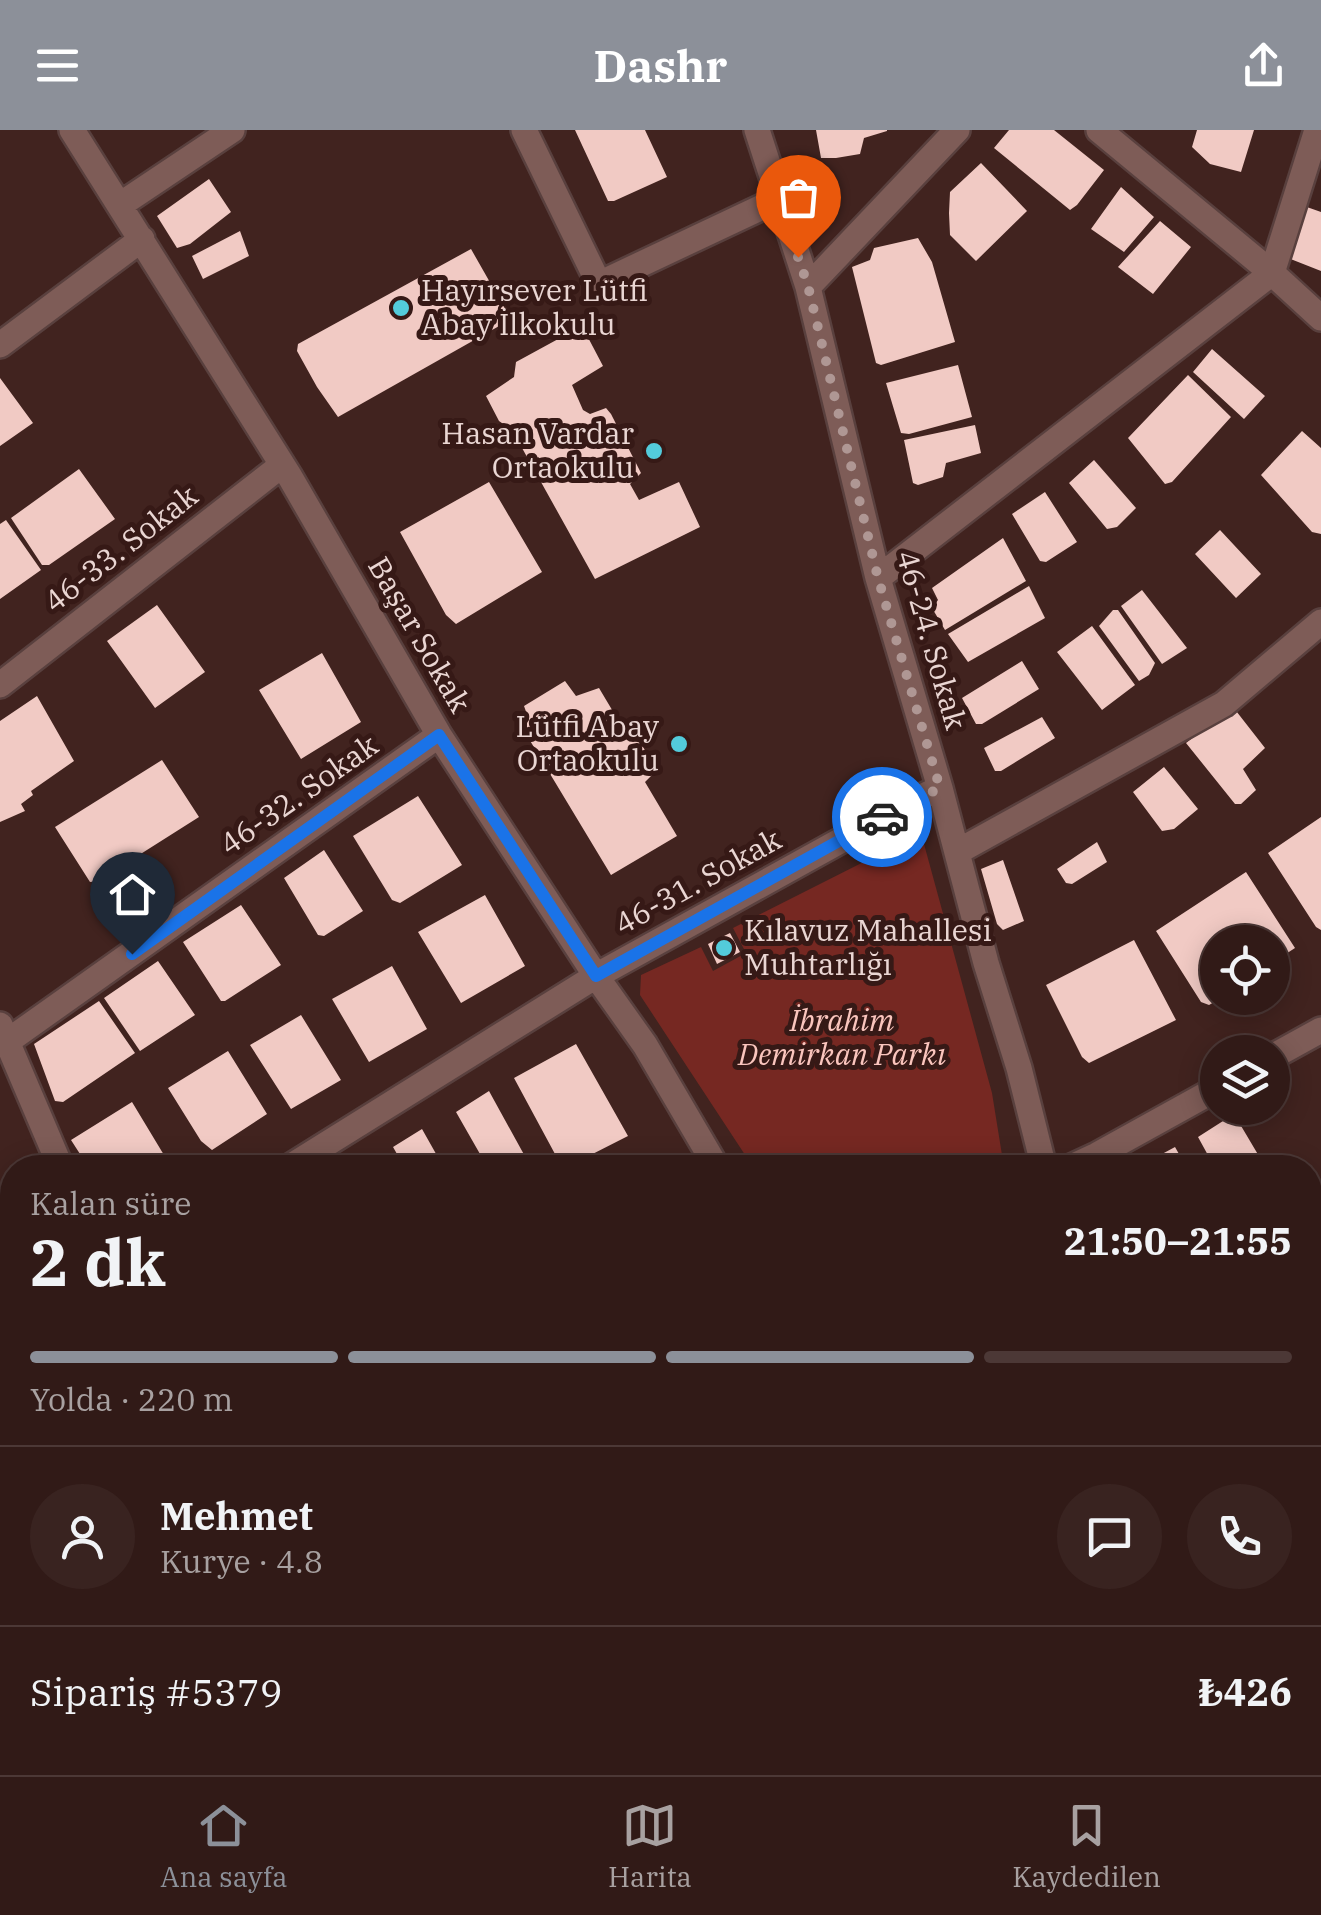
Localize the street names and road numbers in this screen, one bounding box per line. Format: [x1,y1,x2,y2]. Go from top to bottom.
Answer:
street label: 46-33. Sokak [35,475,205,620]
street label: 46-24. Sokak [888,545,977,734]
street label: Başar Sokak [360,549,481,720]
street label: 46-32. Sokak [211,725,385,863]
street label: 46-31. Sokak [607,819,788,943]

